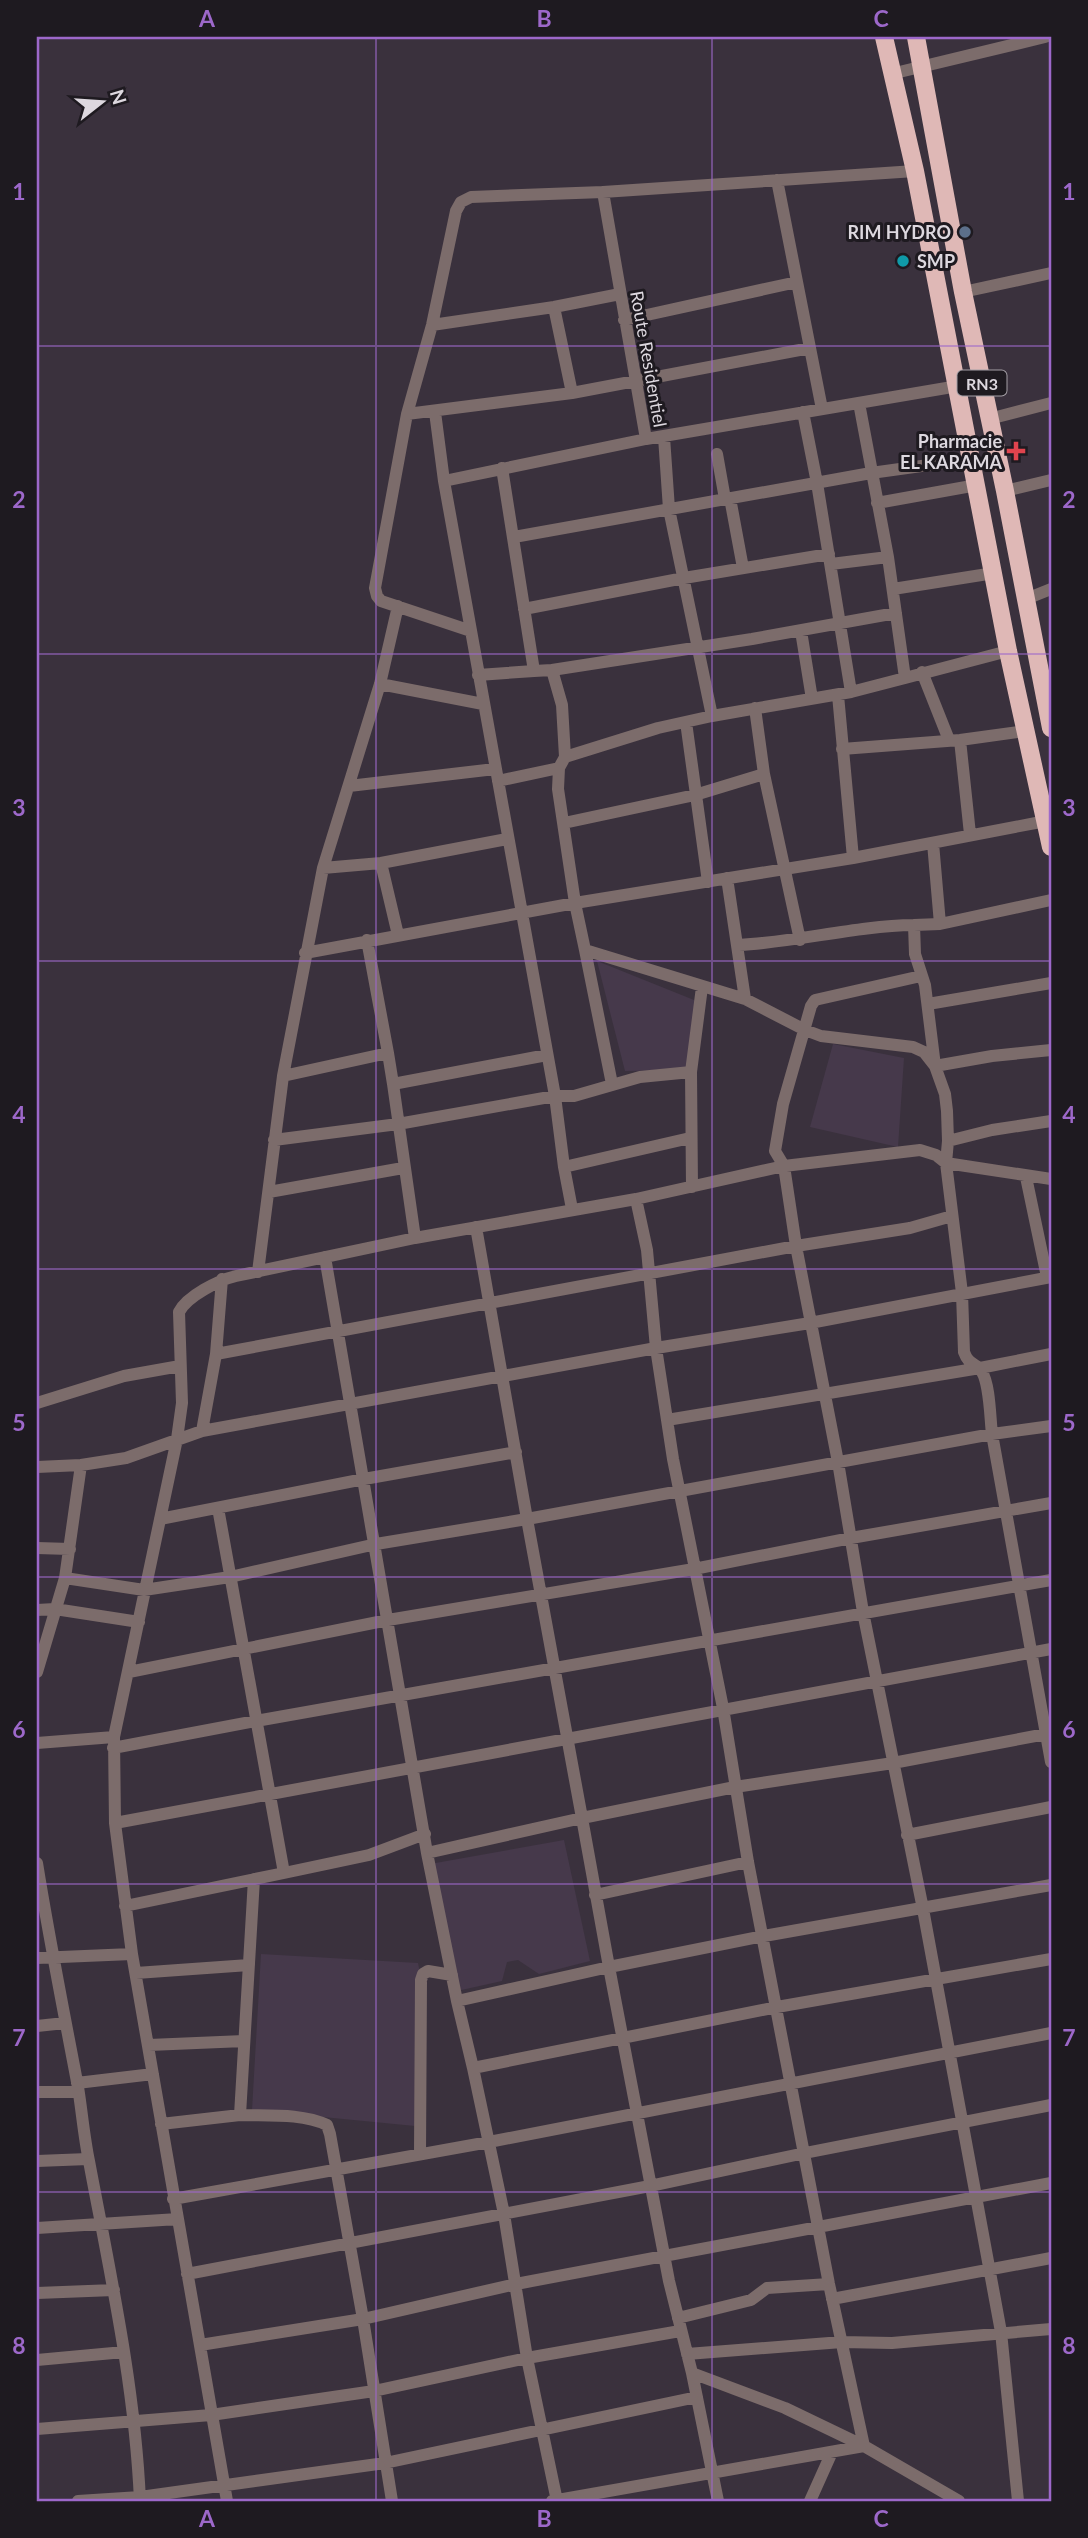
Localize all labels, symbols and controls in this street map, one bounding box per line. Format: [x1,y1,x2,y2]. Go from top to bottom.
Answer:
text: A [198,4,216,32]
text: B [536,4,552,32]
text: C [873,4,889,32]
north arrow [66,66,136,136]
text: N [106,87,132,107]
text: 1 [12,177,26,205]
text: 1 [1062,177,1076,205]
place label: RIM HYDRO [848,221,951,243]
marker: RIM HYDRO [957,224,973,240]
place label: SMP [917,250,955,272]
marker: SMP [895,253,911,269]
street label: Route Residentiel [626,289,672,429]
road number: RN3 [958,370,1006,396]
place label: Pharmacie EL KARAMA [900,430,1002,473]
marker: Pharmacie EL KARAMA [1008,443,1024,459]
text: 2 [12,485,26,513]
text: 2 [1062,485,1076,513]
text: 3 [12,793,26,821]
text: 3 [1062,793,1076,821]
text: 4 [12,1100,26,1128]
text: 4 [1062,1100,1076,1128]
text: 5 [12,1408,26,1436]
text: 5 [1062,1408,1076,1436]
text: 6 [12,1715,26,1743]
text: 6 [1062,1715,1076,1743]
text: 7 [12,2023,26,2051]
text: 7 [1062,2023,1076,2051]
text: 8 [12,2331,26,2359]
text: 8 [1062,2331,1076,2359]
text: A [198,2504,216,2532]
text: B [536,2504,552,2532]
text: C [873,2504,889,2532]

